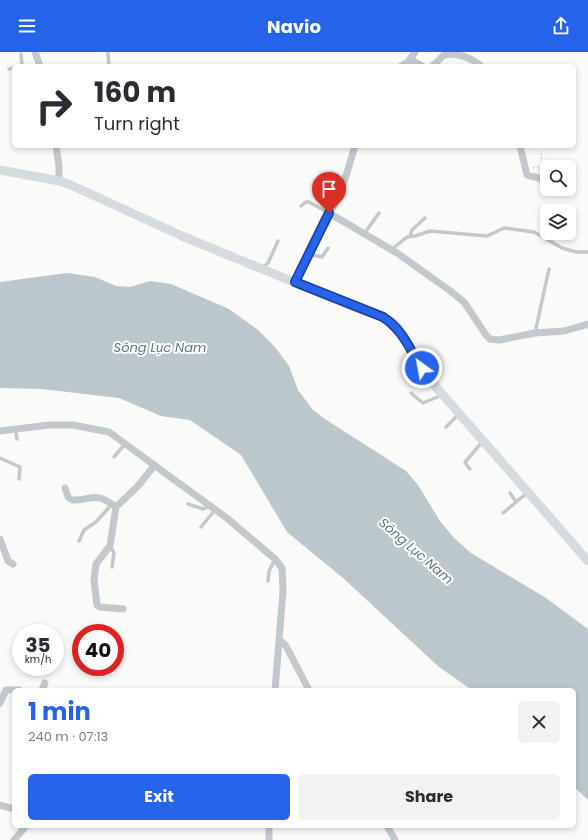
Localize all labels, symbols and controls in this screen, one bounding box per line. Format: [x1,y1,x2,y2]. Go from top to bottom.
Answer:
text: Navio [267,14,321,39]
icon: menu [16,15,38,37]
icon: share [550,15,572,37]
text: 160 m [94,73,176,112]
icon: right [28,80,80,132]
text: Turn right [94,111,180,136]
map controls [540,160,576,240]
button: search [540,160,576,196]
pin [312,172,346,213]
icon: arrive [318,178,340,200]
button: layers [540,204,576,240]
water label: Sông Lục Nam [114,338,206,357]
position arrow [401,347,443,389]
water label: Sông Lục Nam [375,513,457,589]
speed limit sign: 40 [72,624,124,676]
text: 35 [25,631,51,659]
text: km/h [25,652,51,667]
text: 1 min [28,695,91,728]
button: close [518,701,560,743]
text: 240 m · 07:13 [28,727,108,746]
button: Exit [28,774,290,820]
button: Share [298,774,560,820]

